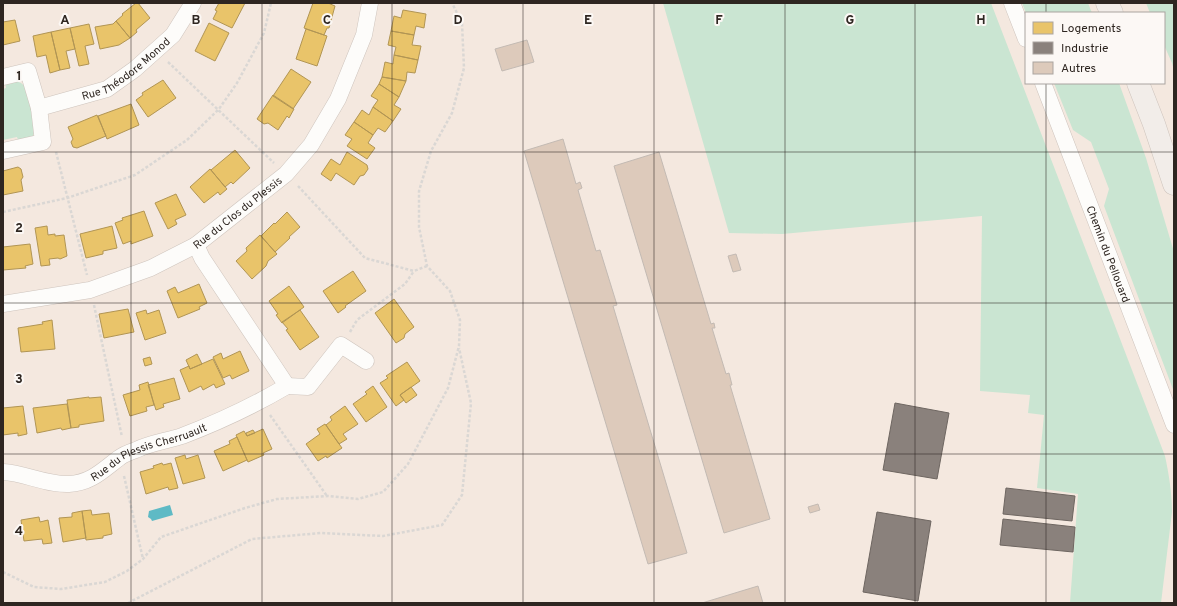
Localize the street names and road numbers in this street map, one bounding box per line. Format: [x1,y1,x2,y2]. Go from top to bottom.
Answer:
street label: Rue Théodore Monod [80,35,174,104]
street label: Rue du Clos du Plessis [190,174,285,253]
street label: Chemin du Pellouard [1083,204,1132,305]
street label: Rue du Plessis Cherruault [88,421,209,485]

